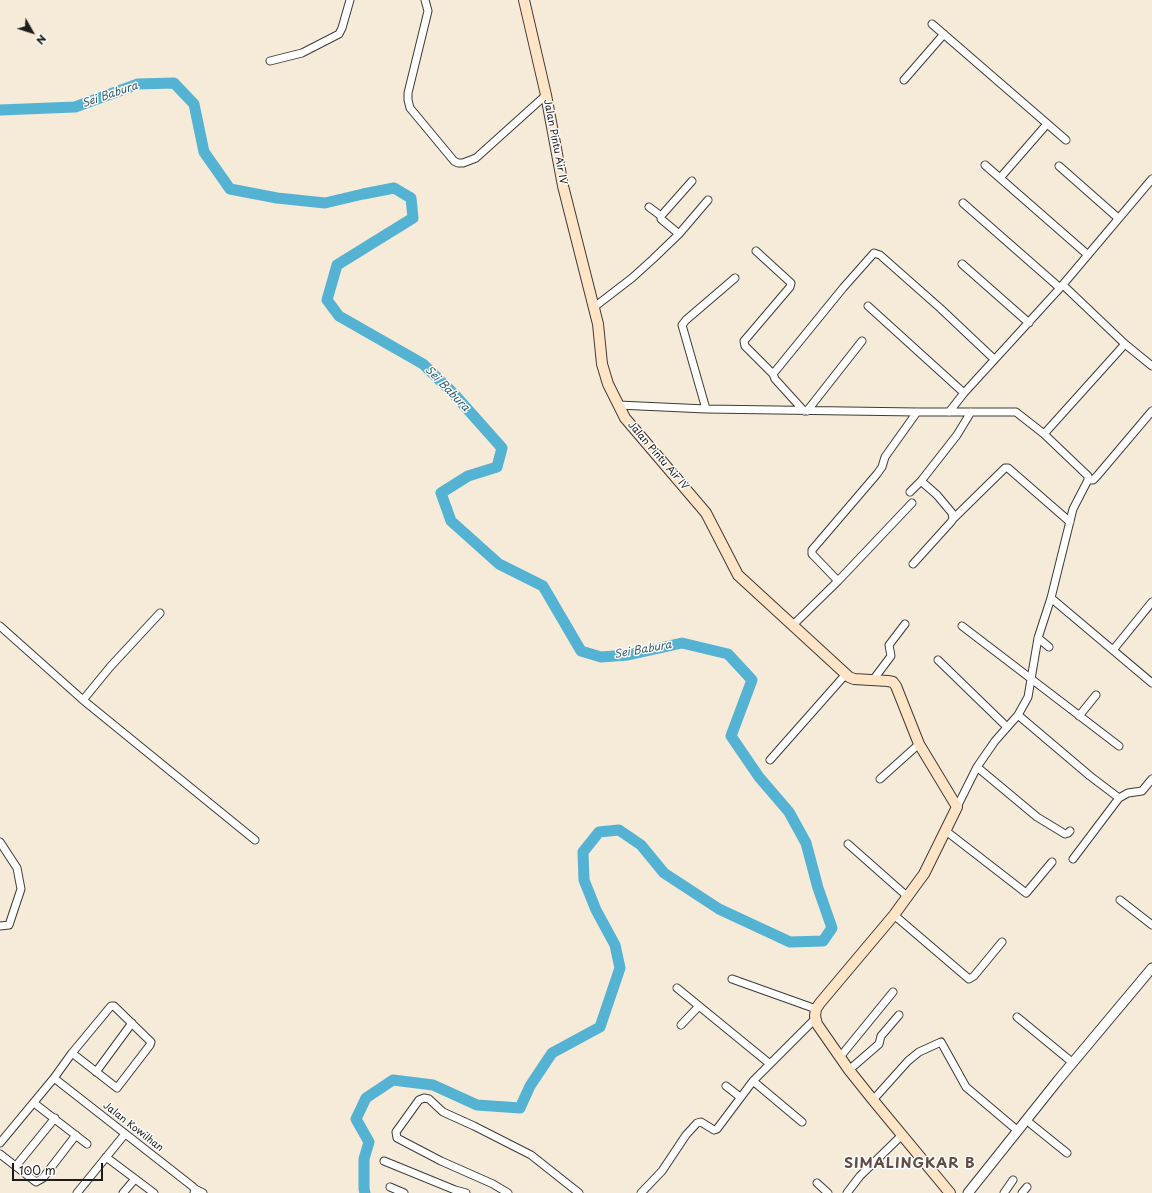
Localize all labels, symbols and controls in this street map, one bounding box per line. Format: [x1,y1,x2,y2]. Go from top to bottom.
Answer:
north arrow [12,12,52,52]
text: N [32,31,51,49]
water label: Sei Babura [81,79,139,111]
street label: Jalan Pintu Air IV [541,98,569,186]
water label: Sei Babura [422,364,472,414]
street label: Jalan Pintu Air IV [625,419,691,493]
water label: Sei Babura [613,638,673,662]
street label: Jalan Kowilhan [100,1100,166,1154]
scale bar [14,1155,105,1181]
district label: SIMALINGKAR B [845,1156,975,1172]
text: 100 m [19,1161,56,1179]

